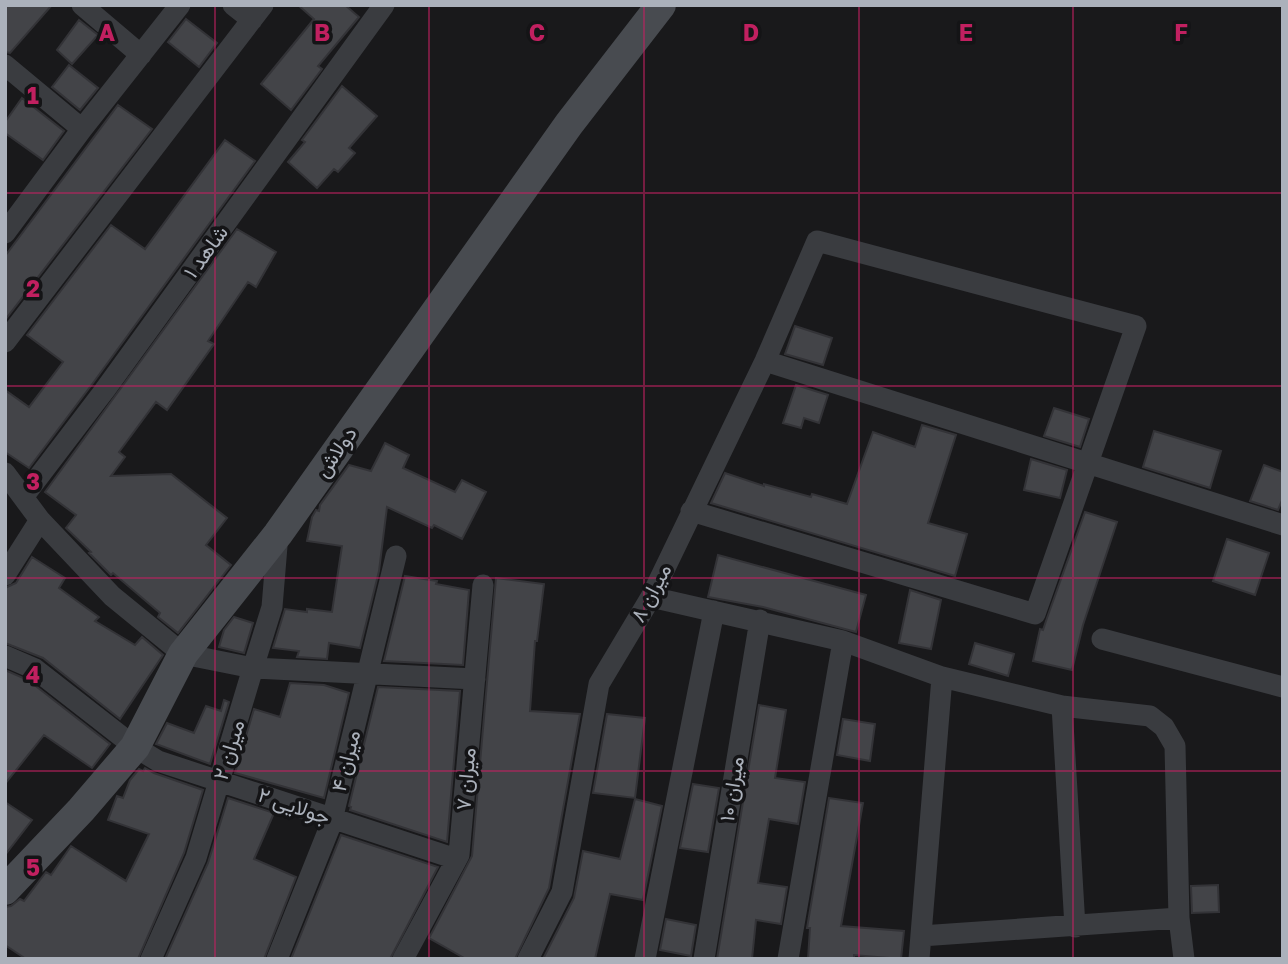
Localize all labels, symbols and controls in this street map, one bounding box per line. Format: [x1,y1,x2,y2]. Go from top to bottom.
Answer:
text: A [99,18,116,46]
text: B [314,18,330,46]
text: C [529,18,545,46]
text: D [743,18,759,46]
text: E [959,18,973,46]
text: F [1174,18,1188,46]
text: 1 [27,81,39,109]
street label: شاهد ۱ [177,220,233,283]
text: 2 [26,274,40,302]
street label: دولاش [308,421,363,482]
text: 3 [26,467,40,495]
street label: میران ۸ [624,559,677,627]
text: 4 [26,660,40,688]
street label: میران ۲ [207,716,250,783]
street label: میران ۴ [325,727,366,794]
street label: میران ۷ [449,746,482,811]
street label: میران ۱۰ [713,754,750,823]
street label: جولایی ۲ [254,781,334,830]
text: 5 [26,853,40,881]

